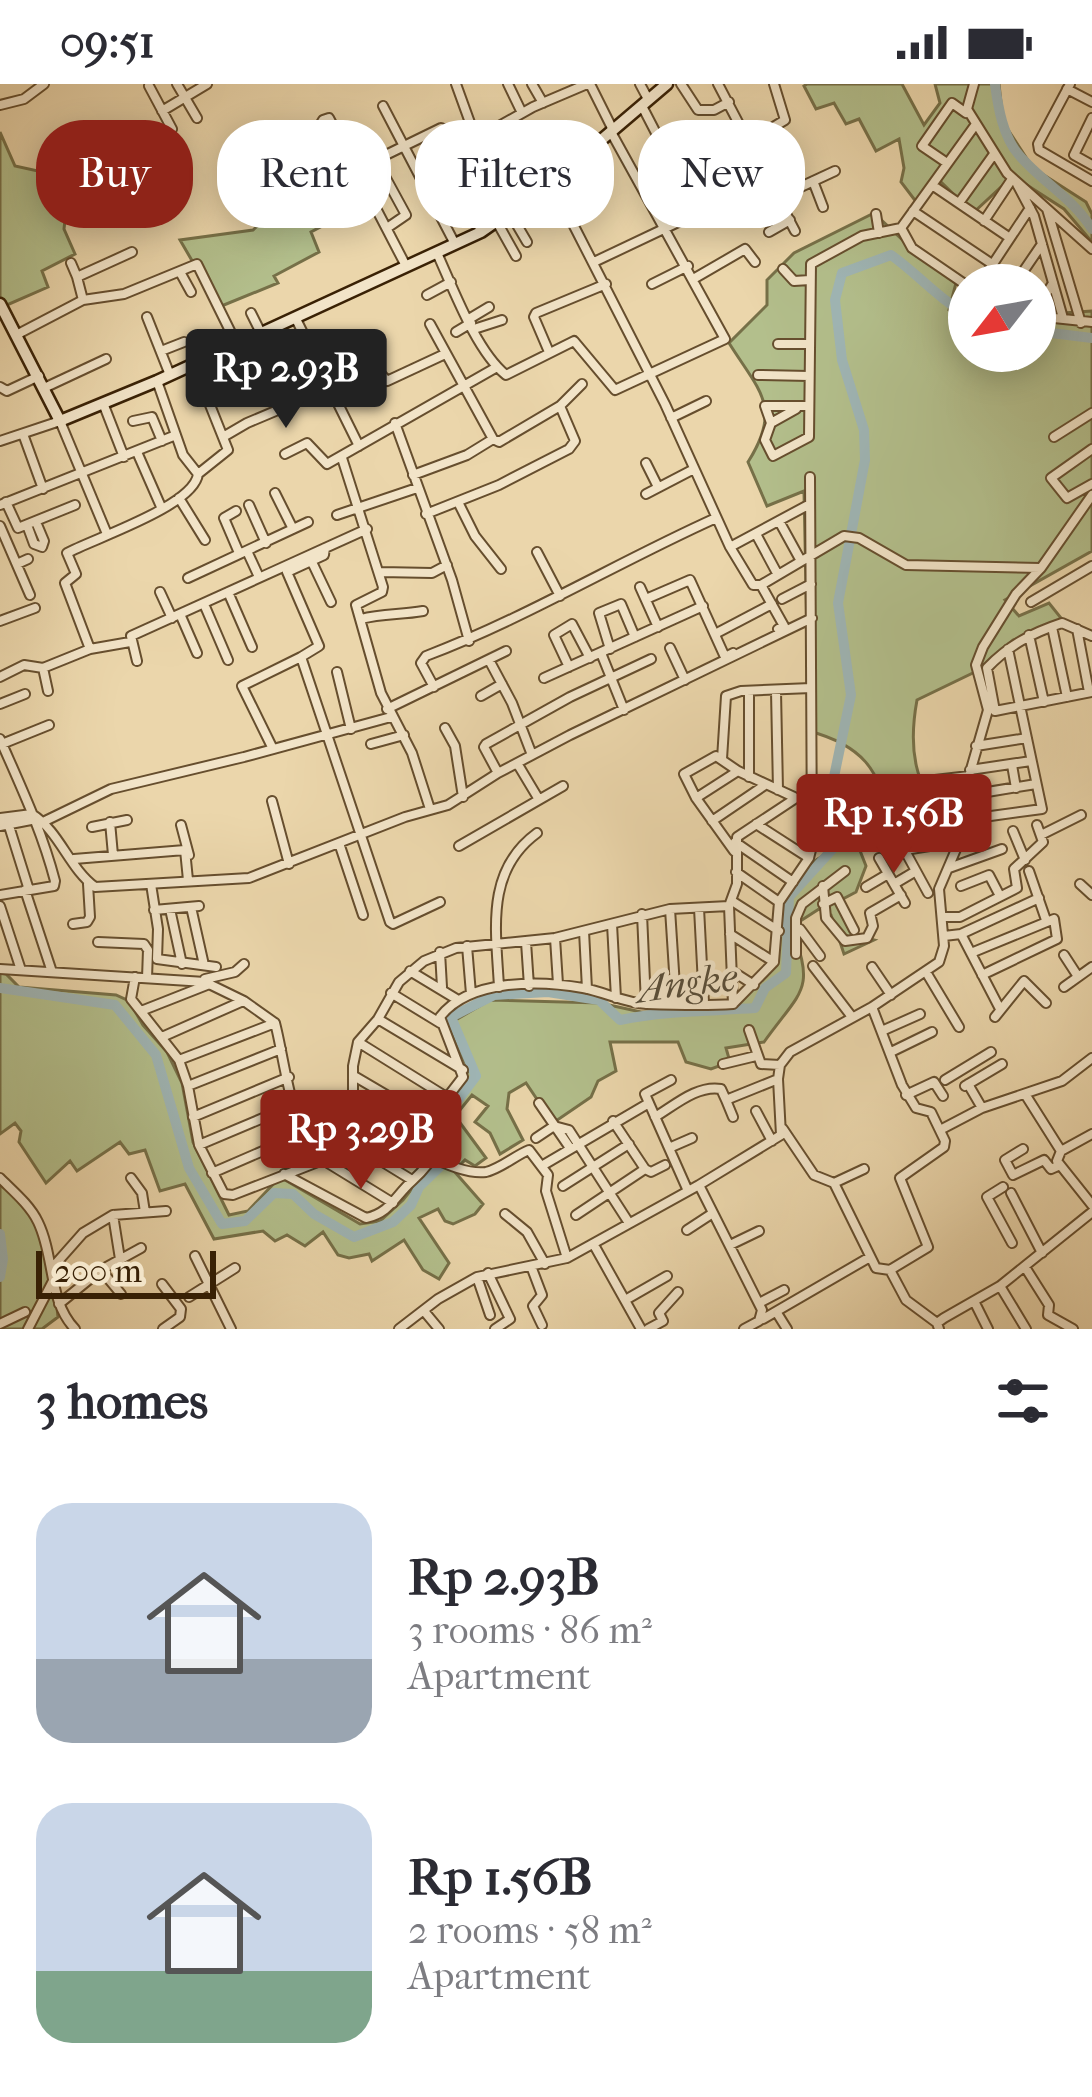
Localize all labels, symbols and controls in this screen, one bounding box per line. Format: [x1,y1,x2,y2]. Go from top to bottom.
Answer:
text: 09:51 [60,16,155,69]
chip: Buy [36,120,193,228]
chip: Rent [217,120,391,228]
chip: Filters [415,120,614,228]
chip: New [638,120,805,228]
north arrow [948,264,1056,372]
map controls [948,264,1056,372]
pin: Rp 2.93B [162,329,410,431]
text: Rp 2.93B [213,345,359,391]
pin: Rp 1.56B [770,774,1018,876]
text: Rp 1.56B [824,790,964,836]
water label: Angke [630,954,741,1013]
pin: Rp 3.29B [237,1090,485,1192]
text: Rp 3.29B [287,1106,435,1152]
scale bar [36,1245,216,1298]
text: 200 m [54,1252,142,1291]
icon: filters [990,1368,1056,1434]
text: 3 homes [36,1371,208,1431]
text: Rp 2.93B [408,1547,600,1607]
icon: home [132,1551,276,1695]
text: 3 rooms · 86 m² [408,1607,652,1653]
text: Apartment [408,1653,591,1699]
text: Rp 1.56B [408,1847,592,1907]
icon: home [132,1851,276,1995]
text: 2 rooms · 58 m² [408,1907,652,1953]
text: Apartment [408,1953,591,1999]

